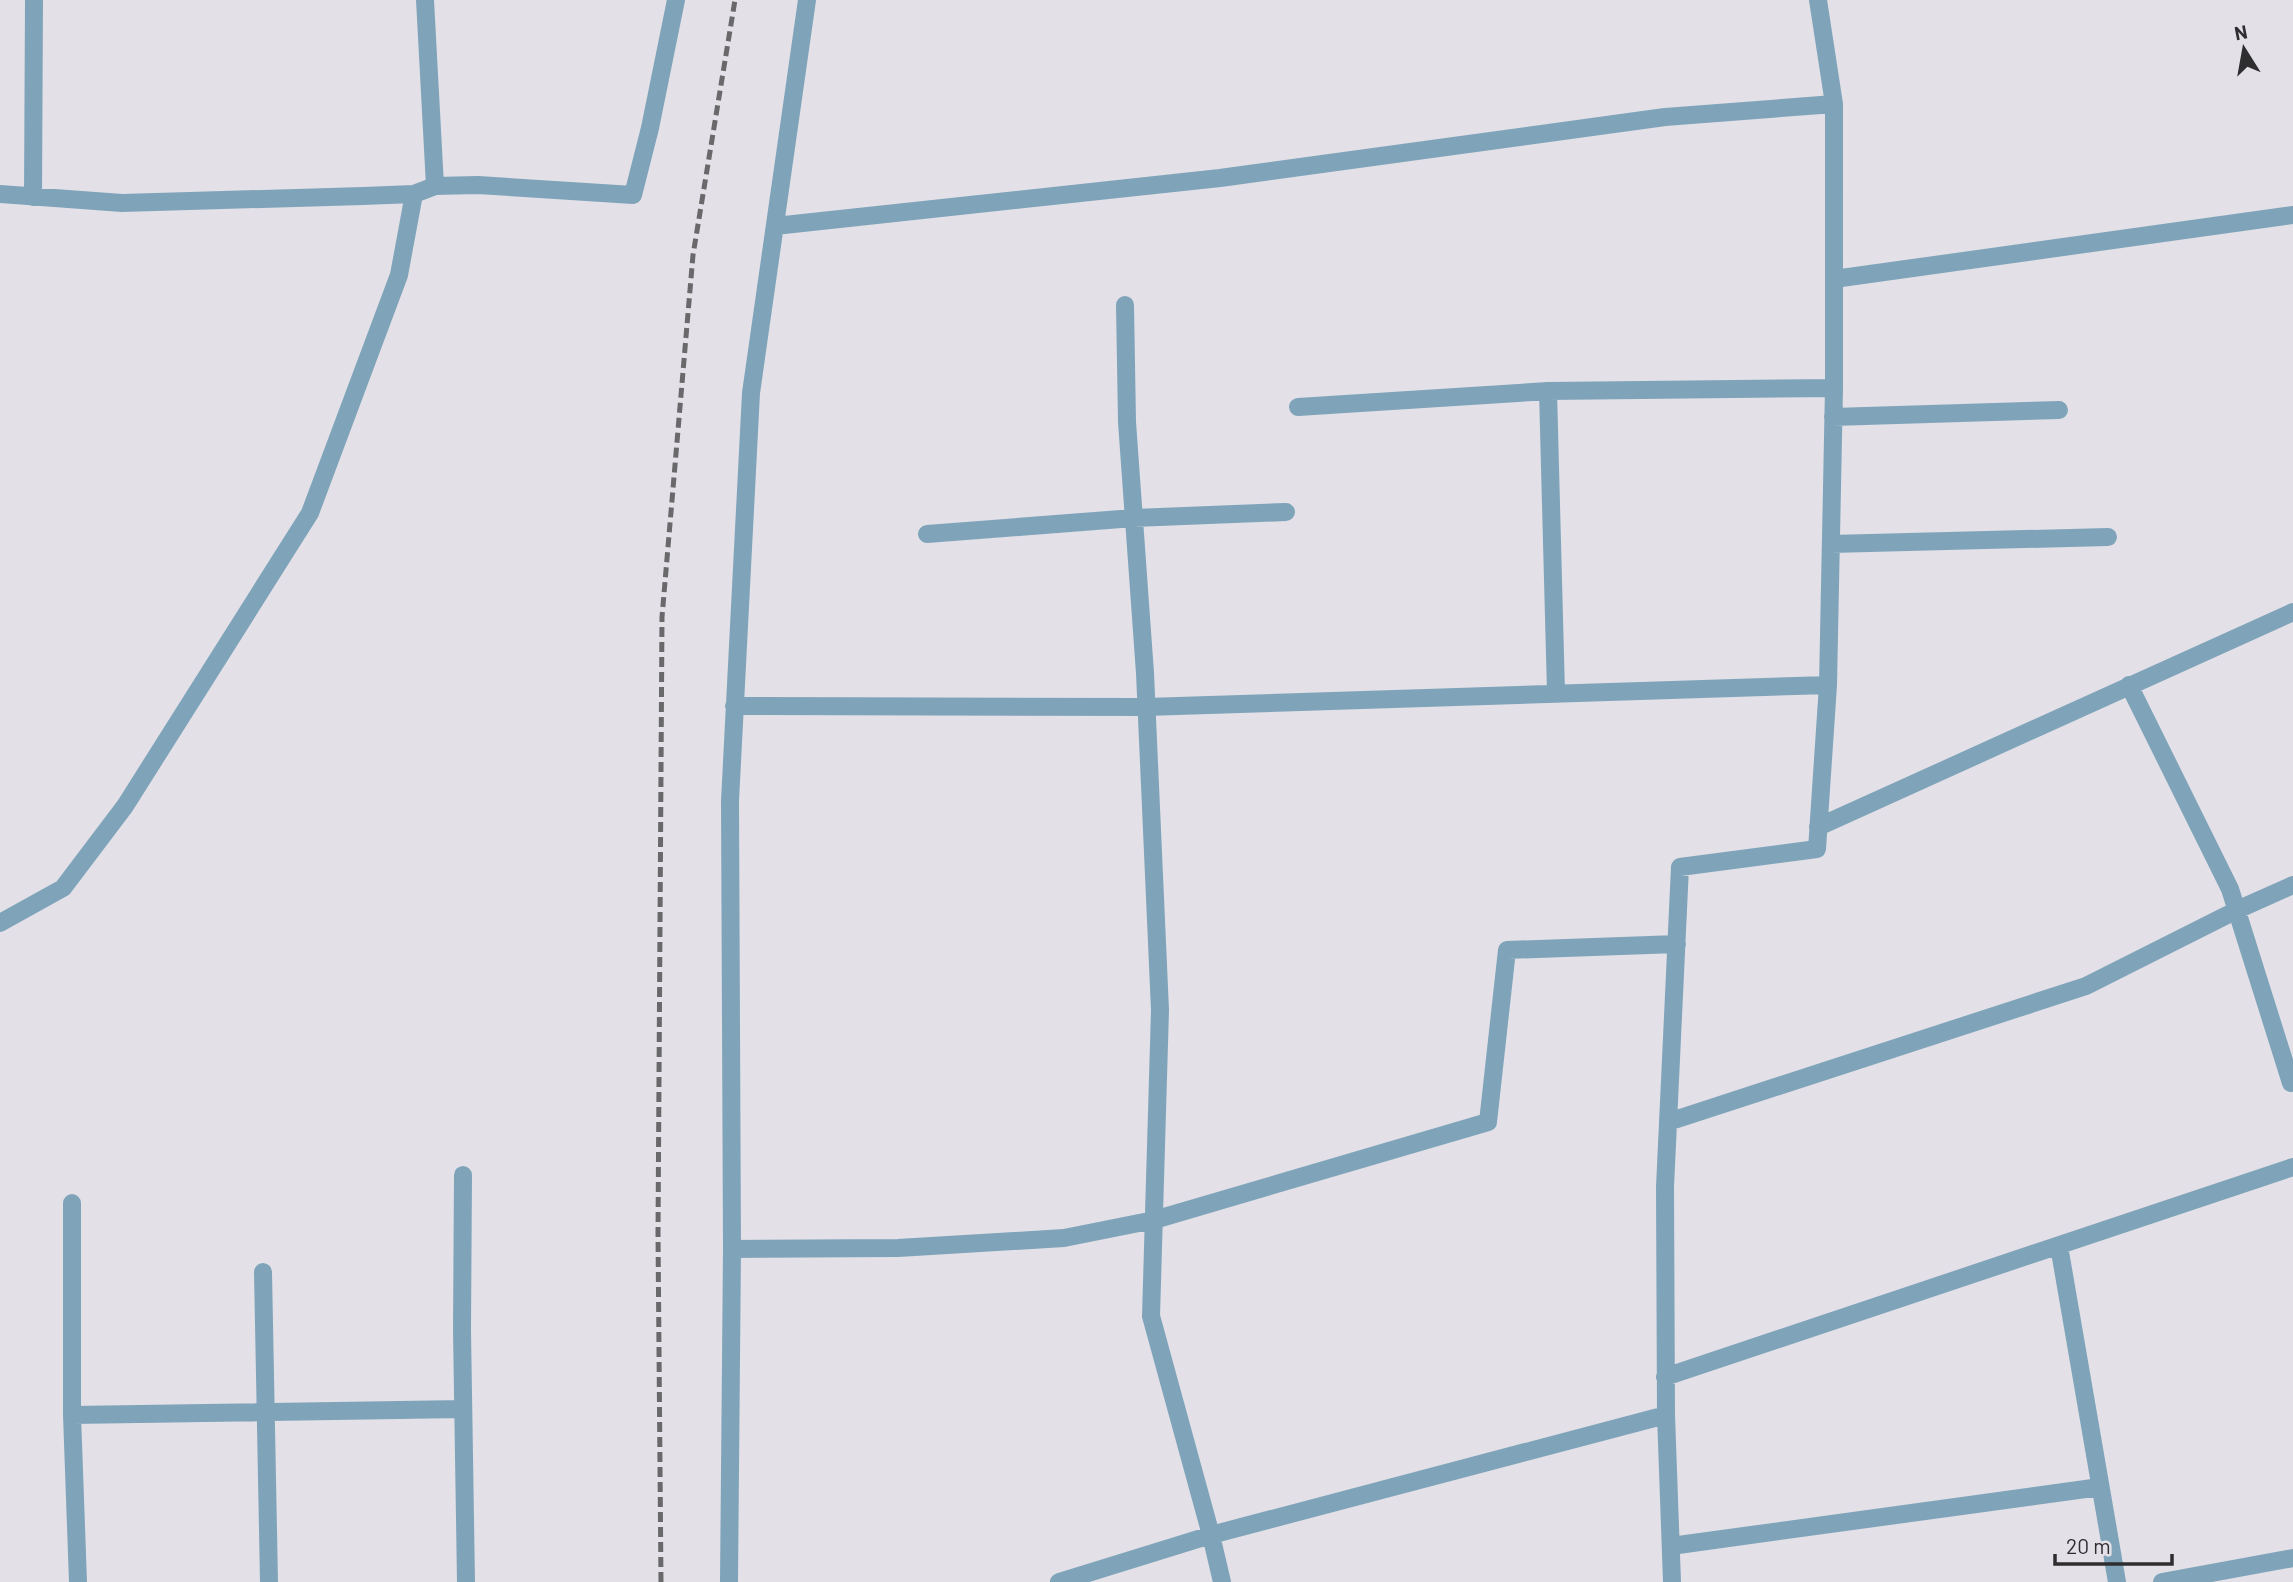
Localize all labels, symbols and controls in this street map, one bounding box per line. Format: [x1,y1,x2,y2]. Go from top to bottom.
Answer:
north arrow [2209,14,2279,84]
text: N [2232,19,2249,44]
scale bar [2055,1522,2172,1566]
text: 20 m [2066,1533,2111,1558]

